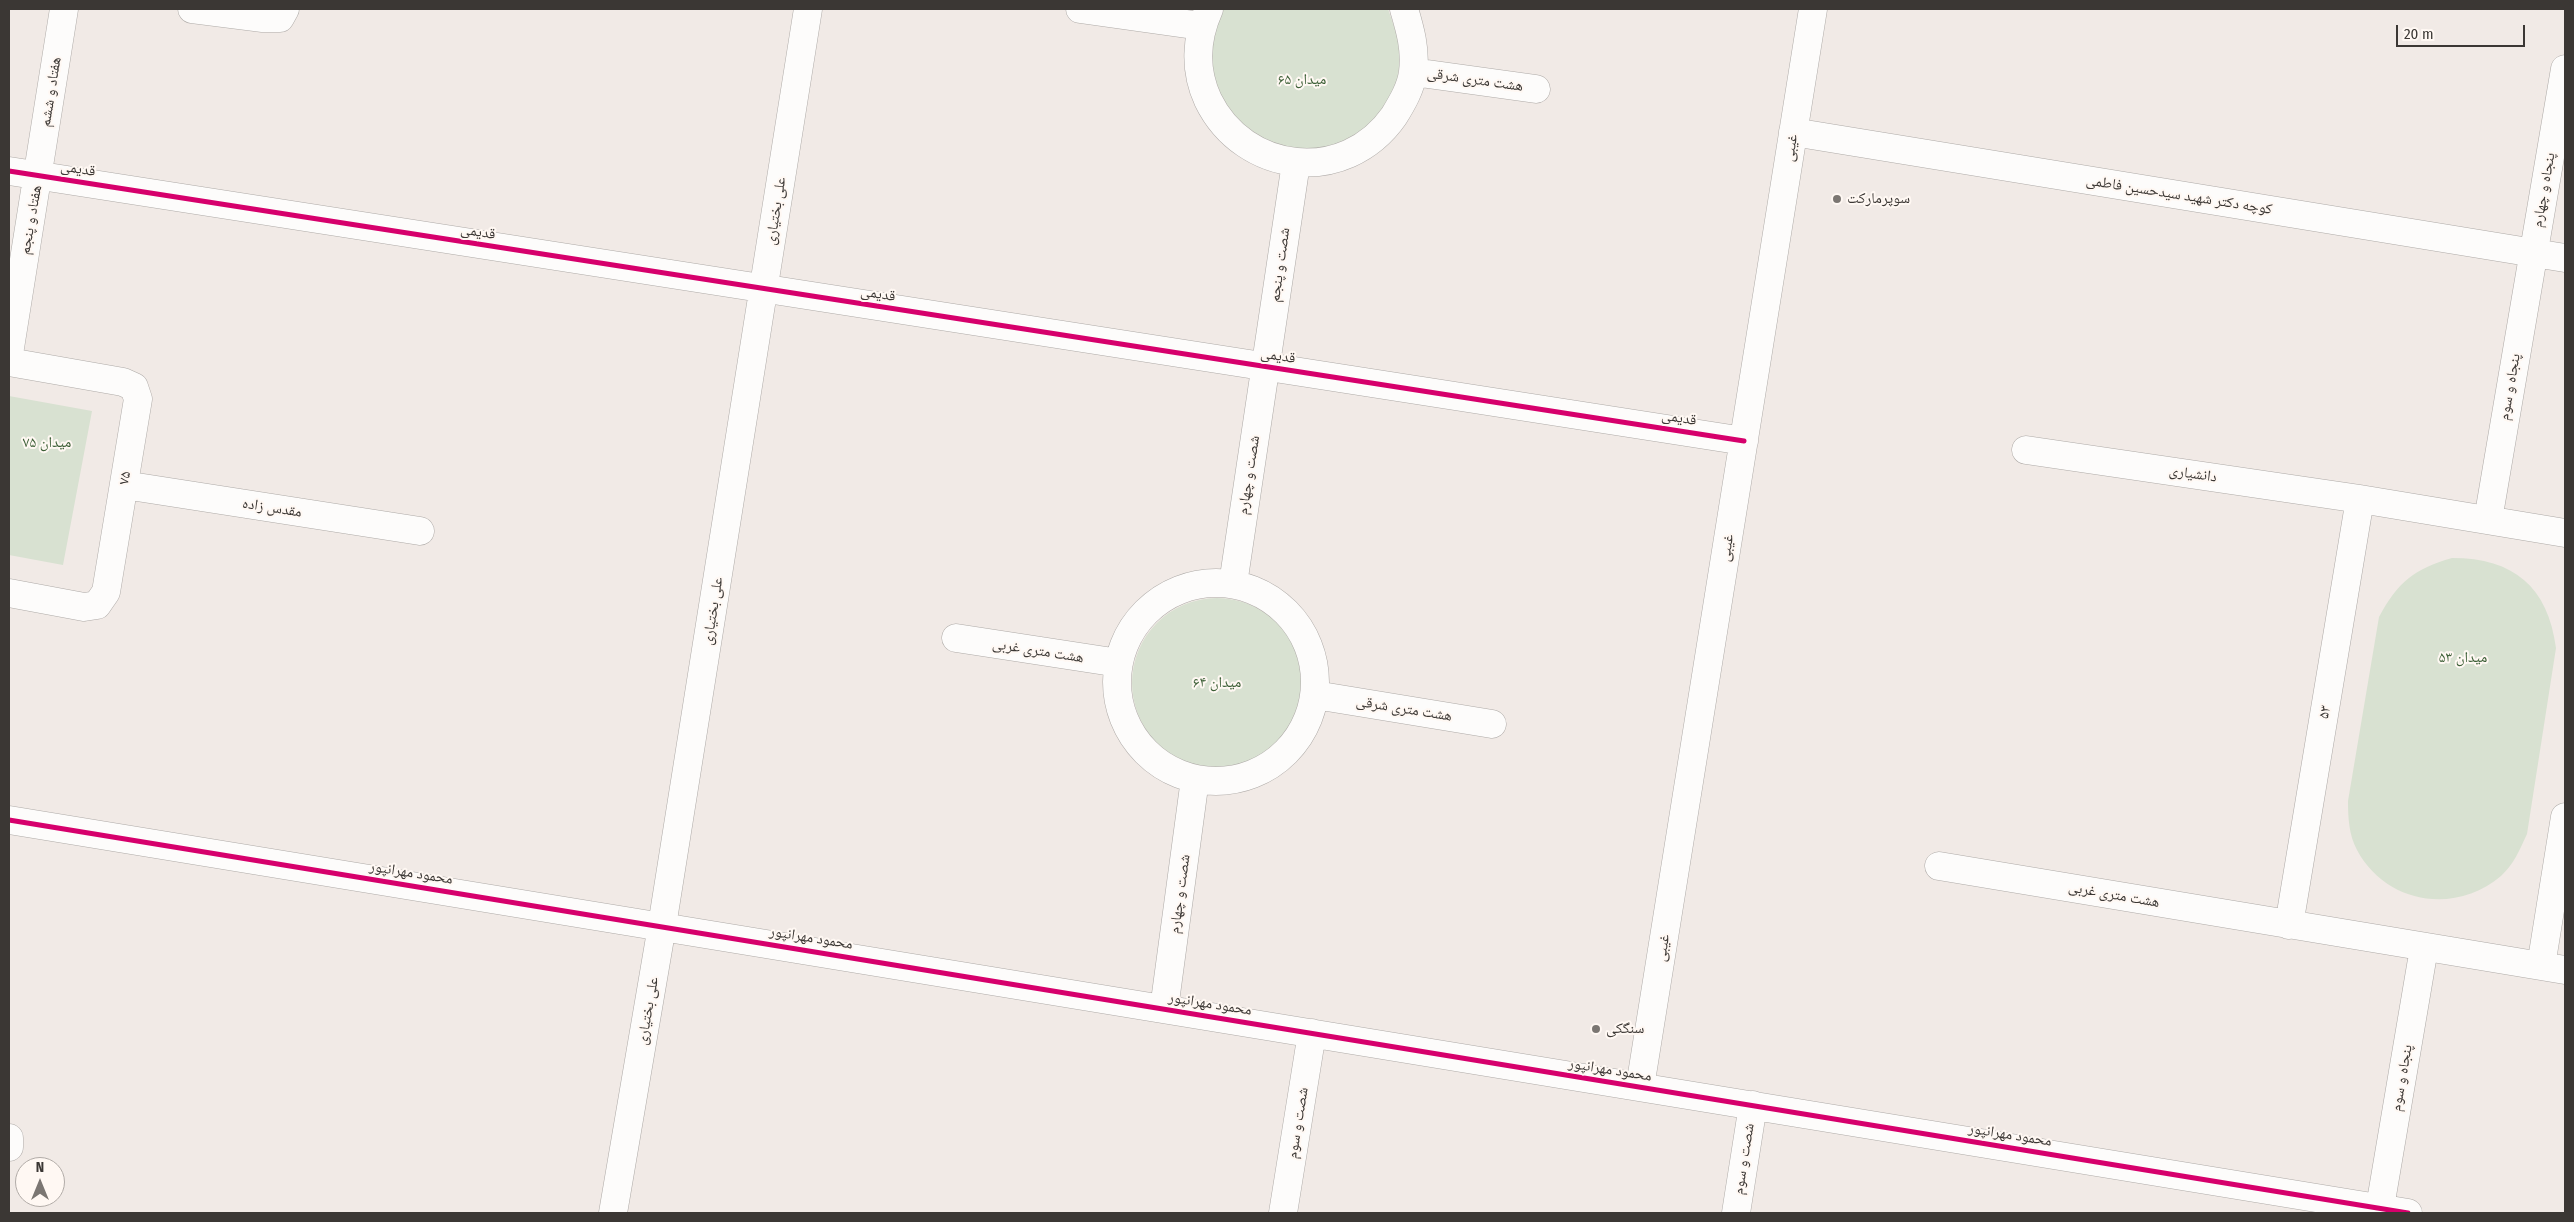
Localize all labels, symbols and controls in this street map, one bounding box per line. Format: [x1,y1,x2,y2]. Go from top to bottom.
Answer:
scale bar [2399,15,2528,47]
text: 20 m [2404,25,2434,43]
street label: هفتاد و ششم [37,56,65,128]
street label: هشت متری شرقی [1426,64,1524,96]
park label: میدان ۶۵ [1278,71,1326,89]
street label: غیبی [1780,133,1802,163]
street label: پنجاه و چهارم [2529,151,2559,229]
street label: قدیمی [59,157,97,181]
street label: کوچه دکتر شهید سیدحسین فاطمی [2085,171,2273,219]
street label: علی بختیاری [762,176,790,246]
street label: هفتاد و پنجم [16,184,46,256]
place label: سوپرمارکت [1847,190,1910,208]
marker: سوپرمارکت [1831,193,1843,205]
street label: قدیمی [459,220,497,244]
street label: شصت و پنجم [1266,226,1294,304]
street label: قدیمی [859,282,897,306]
street label: قدیمی [1259,344,1297,368]
street label: پنجاه و سوم [2495,352,2525,422]
street label: قدیمی [1660,406,1698,430]
park label: میدان ۷۵ [23,434,71,452]
street label: شصت و چهارم [1234,434,1264,516]
street label: دانشیاری [2168,462,2218,486]
street label: ۷۵ [115,470,135,486]
street label: مقدس زاده [241,494,303,522]
street label: غیبی [1716,533,1738,563]
street label: علی بختیاری [699,576,727,646]
street label: هشت متری غربی [991,635,1085,667]
park label: میدان ۵۳ [2439,649,2487,667]
park label: میدان ۶۴ [1193,674,1241,692]
street label: هشت متری شرقی [1355,693,1453,725]
street label: ۵۳ [2315,704,2335,720]
street label: شصت و چهارم [1166,853,1194,935]
street label: محمود مهرانپور [368,858,454,888]
street label: هشت متری غربی [2067,878,2161,912]
street label: محمود مهرانپور [768,923,854,953]
street label: غیبی [1652,933,1674,963]
street label: علی بختیاری [633,976,663,1046]
street label: محمود مهرانپور [1167,989,1253,1019]
place label: سنگکی [1606,1020,1644,1038]
marker: سنگکی [1590,1023,1602,1035]
street label: پنجاه و سوم [2387,1043,2417,1113]
street label: محمود مهرانپور [1567,1055,1653,1085]
street label: شصت و سوم [1283,1086,1313,1160]
street label: محمود مهرانپور [1967,1120,2053,1150]
street label: شصت و سوم [1729,1122,1759,1196]
north arrow [15,1157,65,1207]
text: N [36,1159,44,1176]

